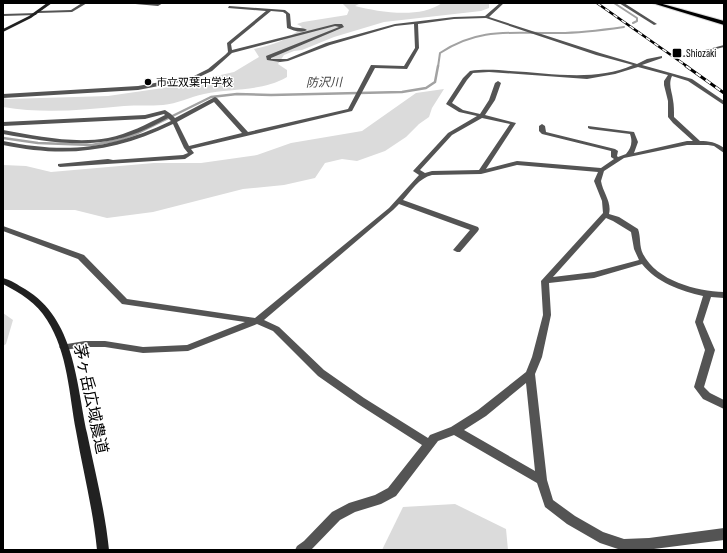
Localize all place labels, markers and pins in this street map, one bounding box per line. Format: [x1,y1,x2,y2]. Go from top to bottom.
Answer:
marker: Shiozaki [671,47,683,59]
place label: Shiozaki [686,47,716,60]
place label: 市立双葉中学校 [156,76,233,89]
marker: 市立双葉中学校 [143,77,153,87]

